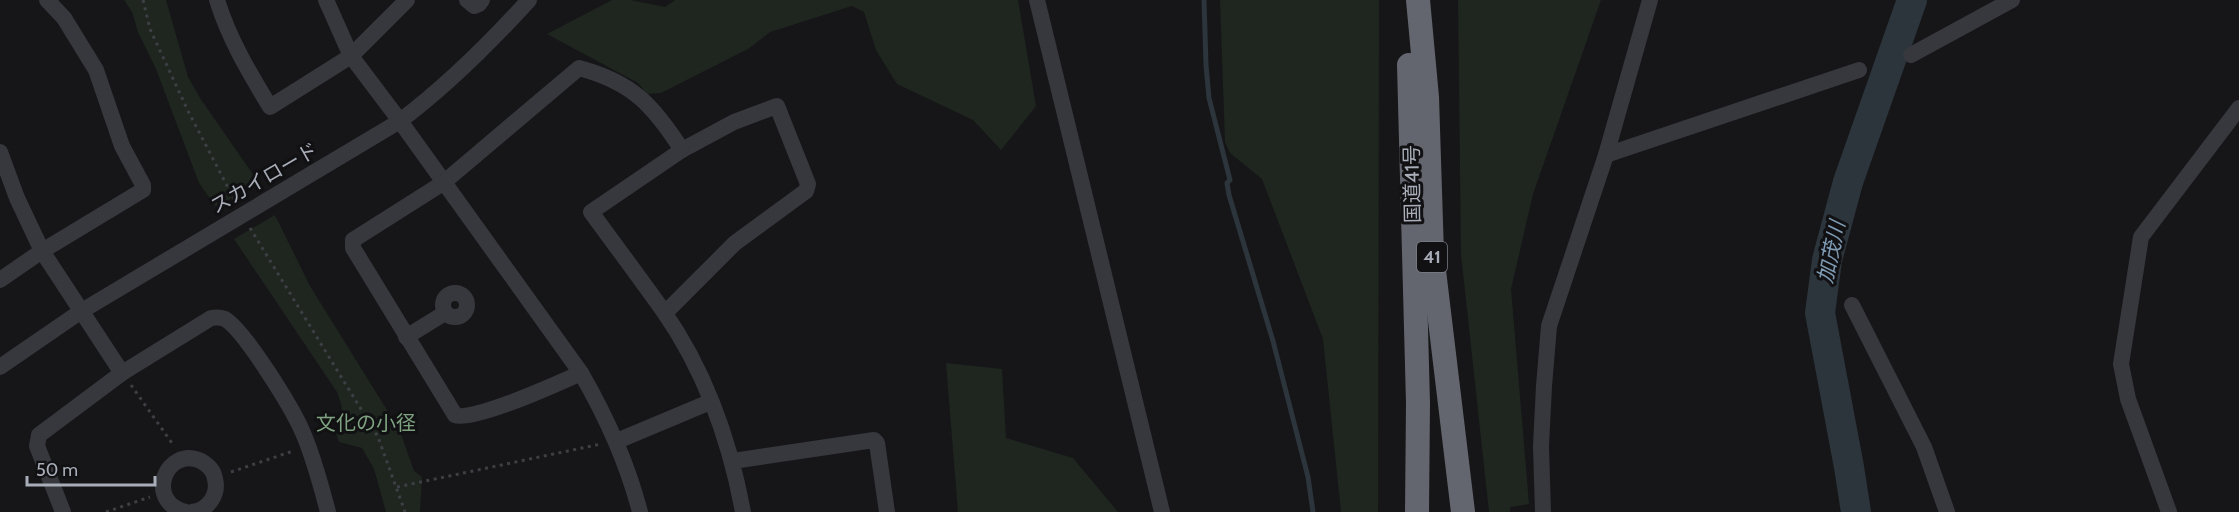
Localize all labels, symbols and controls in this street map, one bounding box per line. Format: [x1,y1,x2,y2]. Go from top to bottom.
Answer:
street label: スカイロード [206,138,322,218]
street label: 国道41号 [1399,145,1425,223]
water label: 加茂川 [1812,217,1850,285]
road number: 41 [1417,242,1447,272]
park label: 文化の小径 [316,411,416,435]
scale bar [27,449,154,487]
text: 50 m [36,459,78,481]

